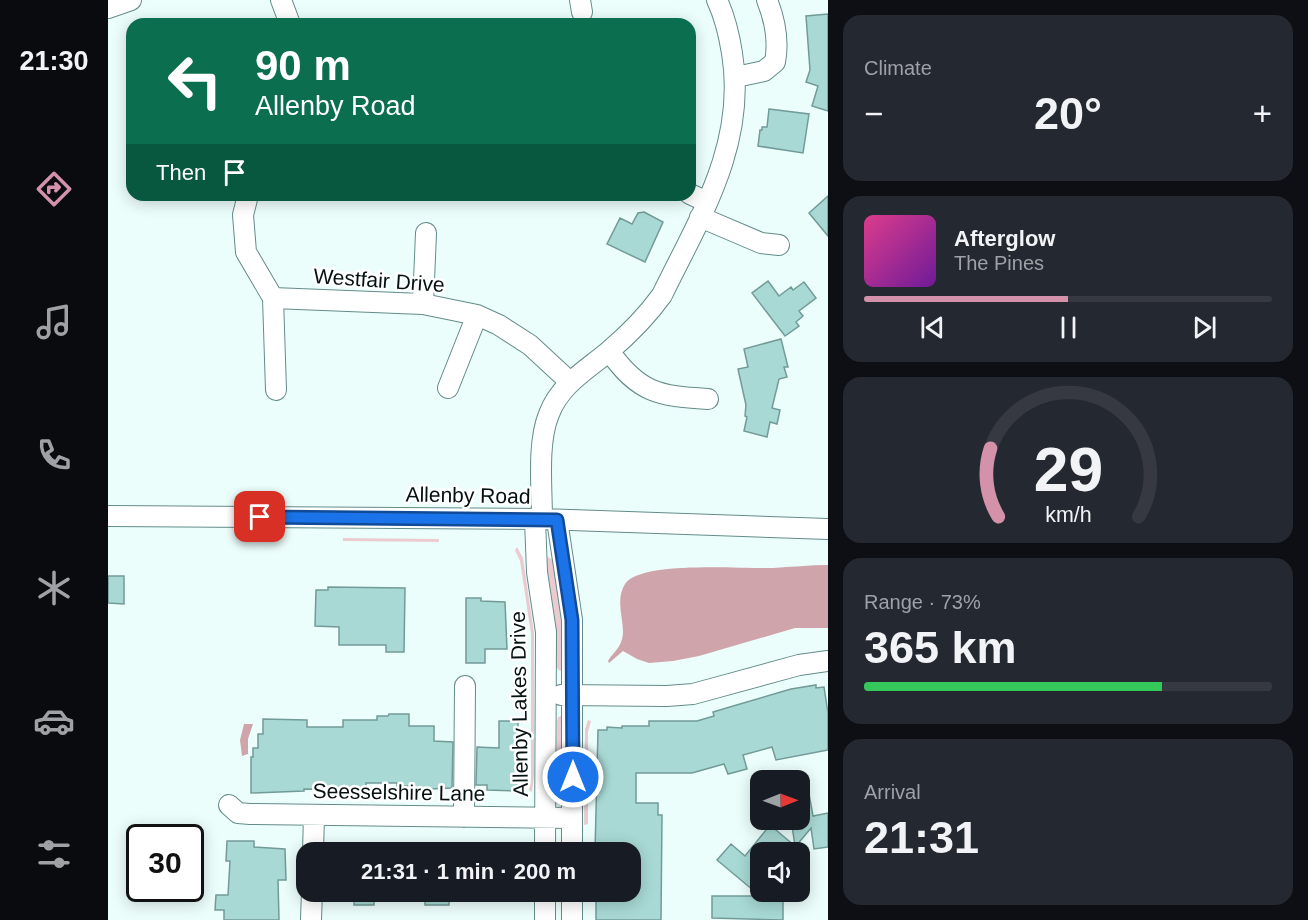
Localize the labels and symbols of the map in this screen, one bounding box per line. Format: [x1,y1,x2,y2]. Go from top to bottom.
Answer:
street label: Westfair Drive [313,264,445,296]
street label: Allenby Road [405,482,531,508]
pin [234,491,285,542]
street label: Allenby Lakes Drive [506,611,532,797]
position arrow [541,745,605,809]
north arrow [750,770,810,830]
street label: Seesselshire Lane [312,779,486,805]
speed limit sign: 30 [126,824,204,902]

